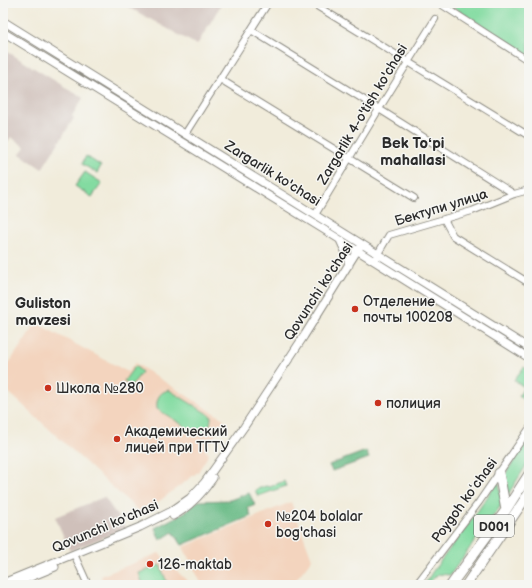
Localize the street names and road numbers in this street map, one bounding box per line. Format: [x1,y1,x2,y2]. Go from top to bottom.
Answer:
street label: Zargarlik 4-o'tish ko'chasi [313,41,411,188]
street label: Zargarlik ko'chasi [221,137,324,210]
street label: Бектупи улица [393,185,490,230]
street label: Qovunchi ko'chasi [280,239,357,344]
street label: Poygoh koʻchasi [428,455,501,546]
street label: Qovunchi ko'chasi [49,496,161,557]
road number: D001 [474,515,514,537]

